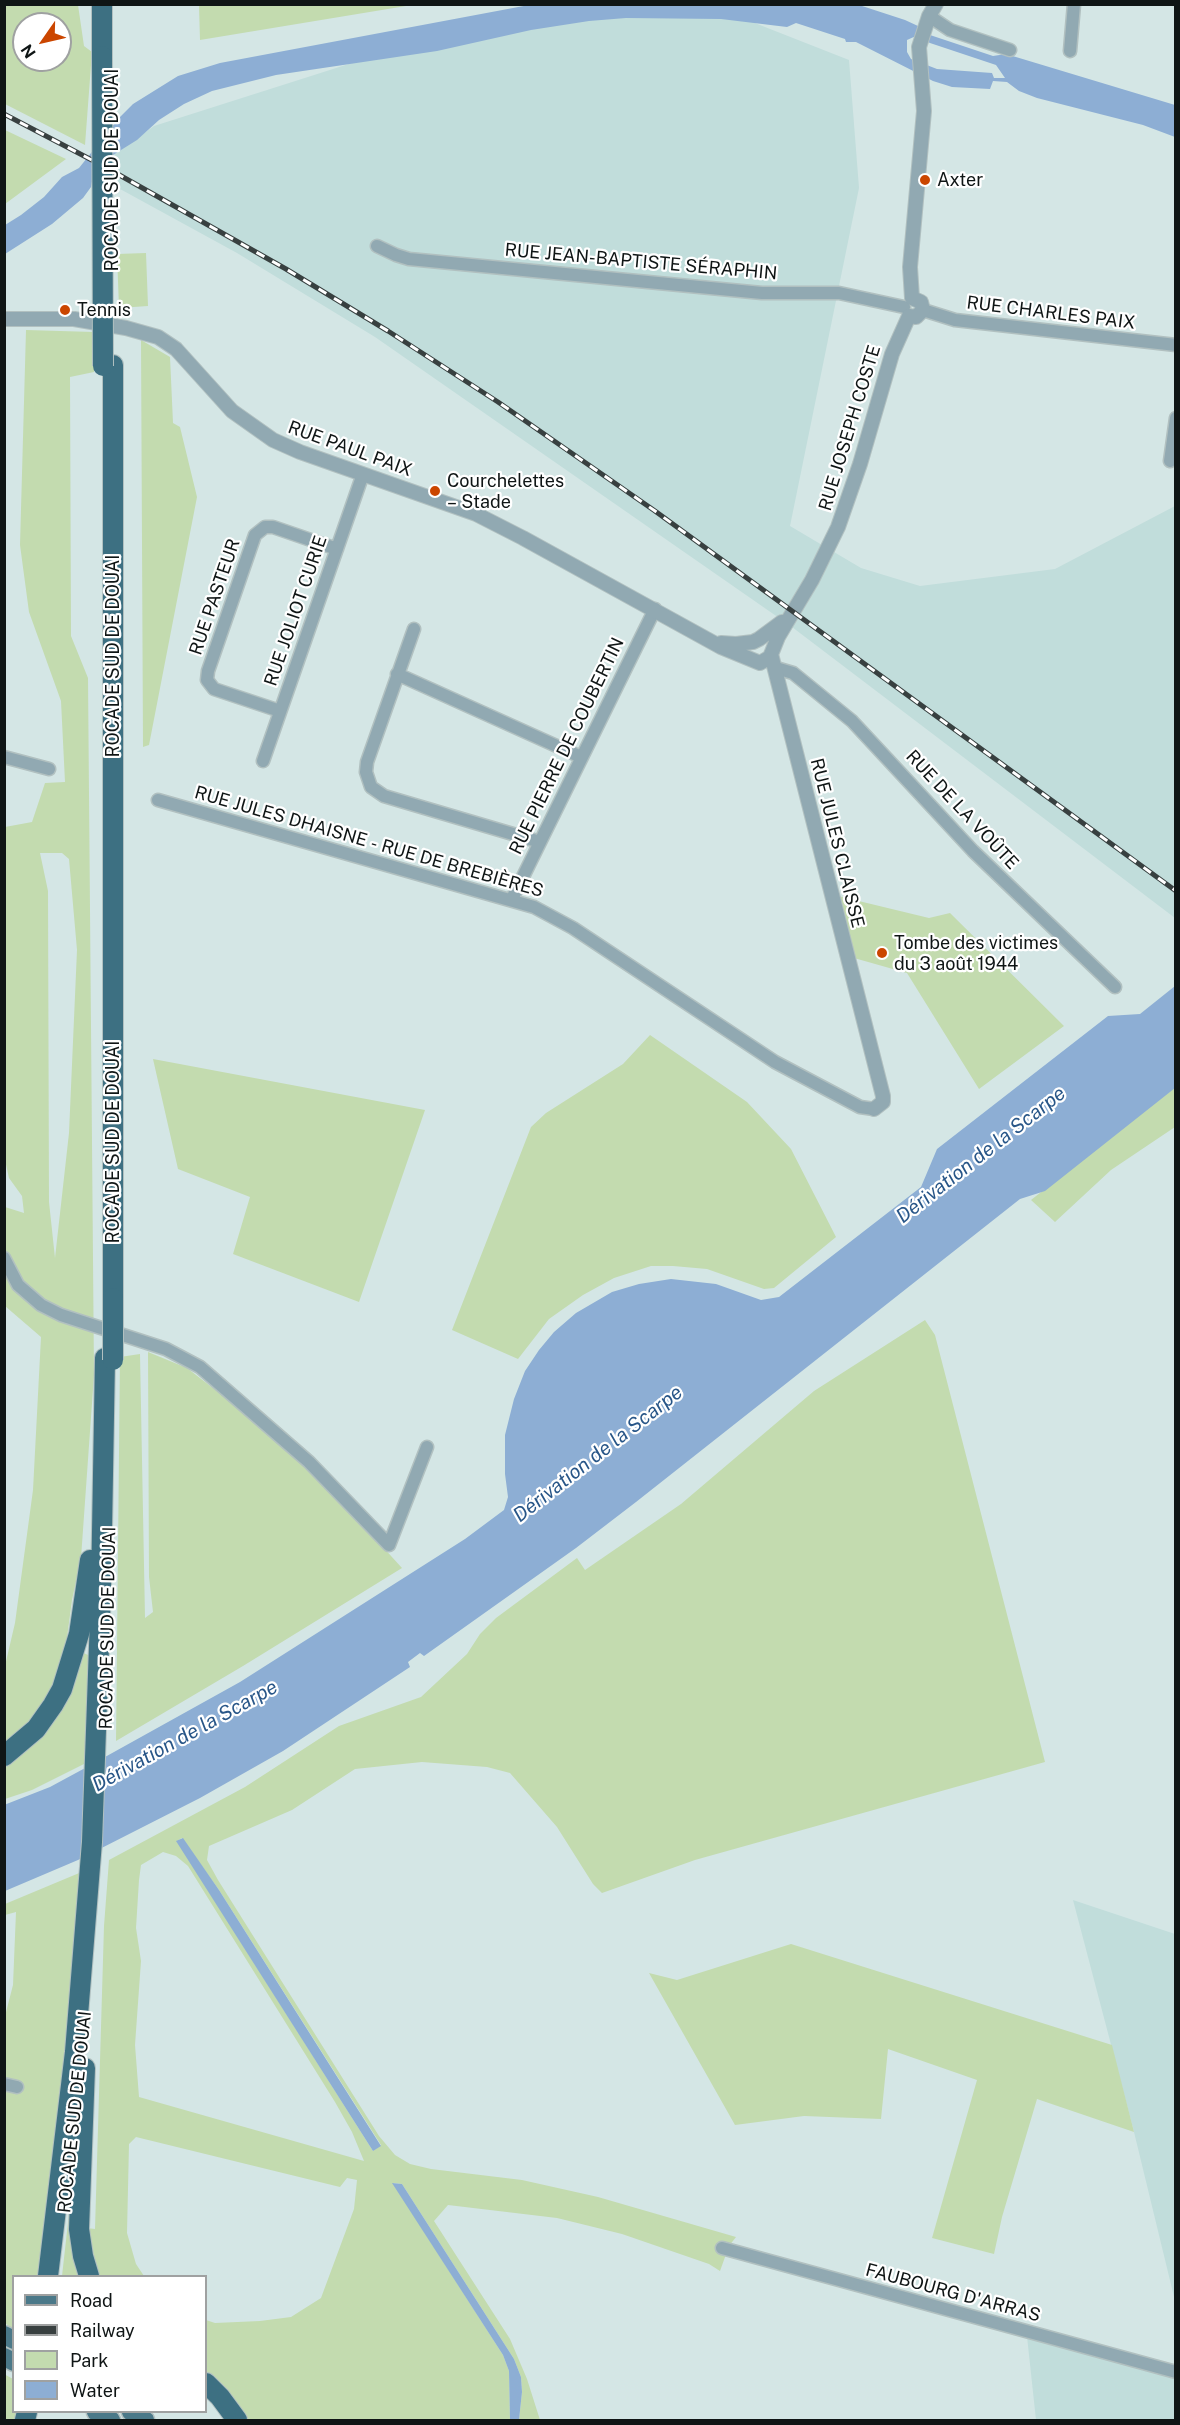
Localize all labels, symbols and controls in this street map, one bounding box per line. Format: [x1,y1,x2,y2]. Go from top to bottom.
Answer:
north arrow [12,12,72,72]
text: N [17,41,40,62]
street label: ROCADE SUD DE DOUAI [101,69,123,271]
place label: Axter [937,169,983,191]
marker: Axter [918,173,932,187]
street label: RUE JEAN-BAPTISTE SÉRAPHIN [504,239,778,285]
street label: RUE CHARLES PAIX [965,292,1137,334]
place label: Tennis [77,299,131,321]
marker: Tennis [58,303,72,317]
street label: RUE JOSEPH COSTE [814,342,886,514]
street label: RUE PAUL PAIX [285,417,415,481]
place label: Courchelettes – Stade [447,470,564,512]
marker: Courchelettes – Stade [428,484,442,498]
street label: RUE JOLIOT CURIE [260,533,332,689]
street label: RUE PASTEUR [185,536,245,658]
street label: ROCADE SUD DE DOUAI [102,555,124,757]
street label: RUE PIERRE DE COUBERTIN [505,634,629,858]
street label: RUE DE LA VOÛTE [901,746,1023,874]
street label: RUE JULES CLAISSE [805,756,869,930]
street label: RUE JULES DHAISNE - RUE DE BREBIÈRES [192,782,546,902]
place label: Tombe des victimes du 3 août 1944 [894,932,1058,974]
marker: Tombe des victimes du 3 août 1944 [875,946,889,960]
street label: ROCADE SUD DE DOUAI [102,1041,124,1243]
water label: Dérivation de la Scarpe [892,1081,1070,1229]
water label: Dérivation de la Scarpe [509,1380,687,1528]
street label: ROCADE SUD DE DOUAI [95,1526,121,1730]
water label: Dérivation de la Scarpe [88,1675,282,1797]
street label: ROCADE SUD DE DOUAI [54,2010,96,2214]
street label: FAUBOURG D'ARRAS [863,2259,1043,2327]
legend [12,2275,207,2413]
text: Road [70,2290,113,2311]
text: Railway [70,2320,135,2341]
text: Park [70,2350,108,2371]
text: Water [70,2380,120,2401]

